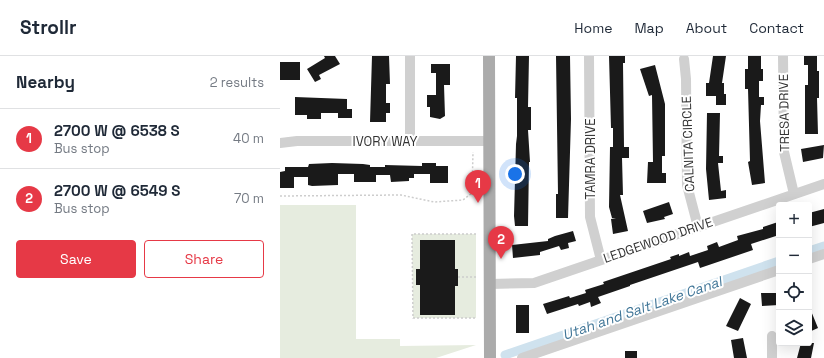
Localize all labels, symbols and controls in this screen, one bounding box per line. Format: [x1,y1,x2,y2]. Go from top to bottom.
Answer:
text: Strollr [20,15,77,40]
text: Home [574,19,612,37]
text: Map [634,19,664,37]
text: About [686,19,727,37]
text: Contact [749,19,804,37]
text: Nearby [16,71,75,93]
text: 2 results [210,74,264,91]
street label: TRESA DRIVE [775,74,793,152]
street label: CALNITA CIRCLE [678,96,698,192]
street label: TAMRA DRIVE [582,118,599,200]
text: 2700 W @ 6538 S [54,121,180,140]
text: 1 [26,130,32,147]
text: 40 m [233,130,264,147]
street label: IVORY WAY [353,133,418,150]
text: Bus stop [54,140,110,157]
your location [505,164,525,184]
pin: 1 [465,170,491,203]
text: 2700 W @ 6549 S [54,181,180,200]
text: 2 [25,190,33,207]
text: 70 m [234,190,264,207]
text: Bus stop [54,200,110,217]
map controls [776,202,812,346]
button: + [776,202,812,238]
street label: LEDGEWOOD DRIVE [601,213,715,267]
pin: 2 [488,226,514,259]
button: − [776,238,812,274]
button: Save [16,240,136,278]
button: Share [144,240,264,278]
water label: Utah and Salt Lake Canal [560,272,725,344]
button: locate [776,274,812,310]
button: layers [776,310,812,346]

